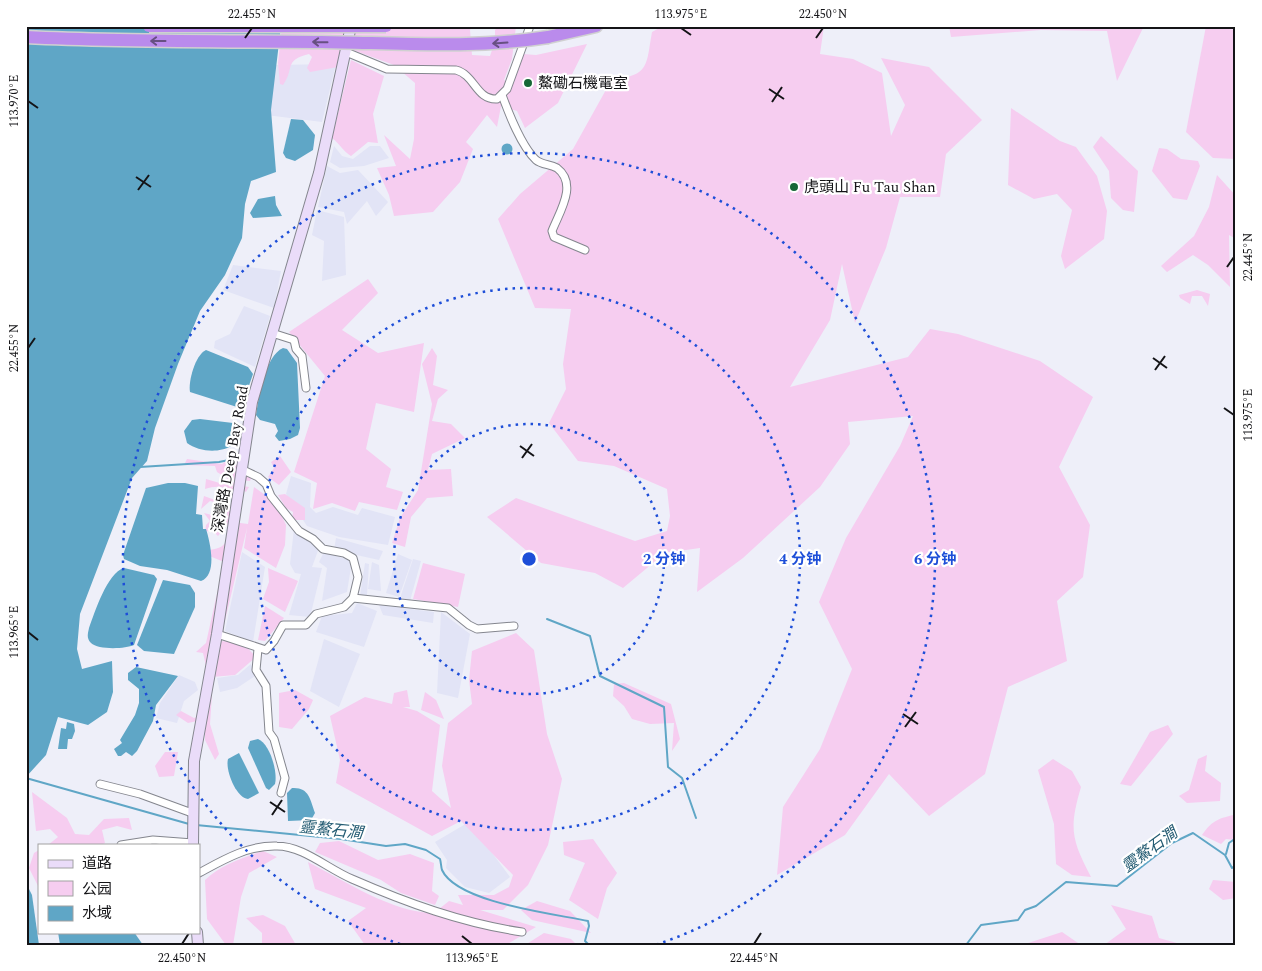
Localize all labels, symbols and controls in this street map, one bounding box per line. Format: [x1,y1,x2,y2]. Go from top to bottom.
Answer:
text: 22.455°N [228,5,276,24]
text: 113.975°E [655,5,707,24]
text: 22.450°N [799,5,847,24]
one-way arrow [150,36,166,46]
one-way arrow [312,37,328,47]
one-way arrow [492,38,508,48]
place label: 鰲磡石機電室 [538,72,628,95]
text: 113.970°E [5,75,24,127]
marker: 鰲磡石機電室 [522,77,534,89]
place label: 虎頭山 Fu Tau Shan [804,176,936,199]
marker: 虎頭山 Fu Tau Shan [788,181,800,193]
text: 22.445°N [1239,233,1258,281]
text: 22.455°N [5,324,24,372]
street label: 深灣路 Deep Bay Road [206,384,255,534]
text: 113.975°E [1239,389,1258,441]
text: 2 分钟 [643,548,685,571]
text: 4 分钟 [779,548,821,571]
text: 6 分钟 [914,548,956,571]
centre of rings [520,550,538,568]
text: 113.965°E [5,606,24,658]
water label: 靈鰲石澗 [298,815,366,845]
water label: 靈鰲石澗 [1117,820,1184,878]
legend [38,844,200,934]
text: 道路 [82,852,112,875]
text: 公园 [82,878,112,901]
text: 水域 [82,902,112,925]
text: 22.450°N [158,949,206,968]
text: 113.965°E [446,949,498,968]
text: 22.445°N [730,949,778,968]

